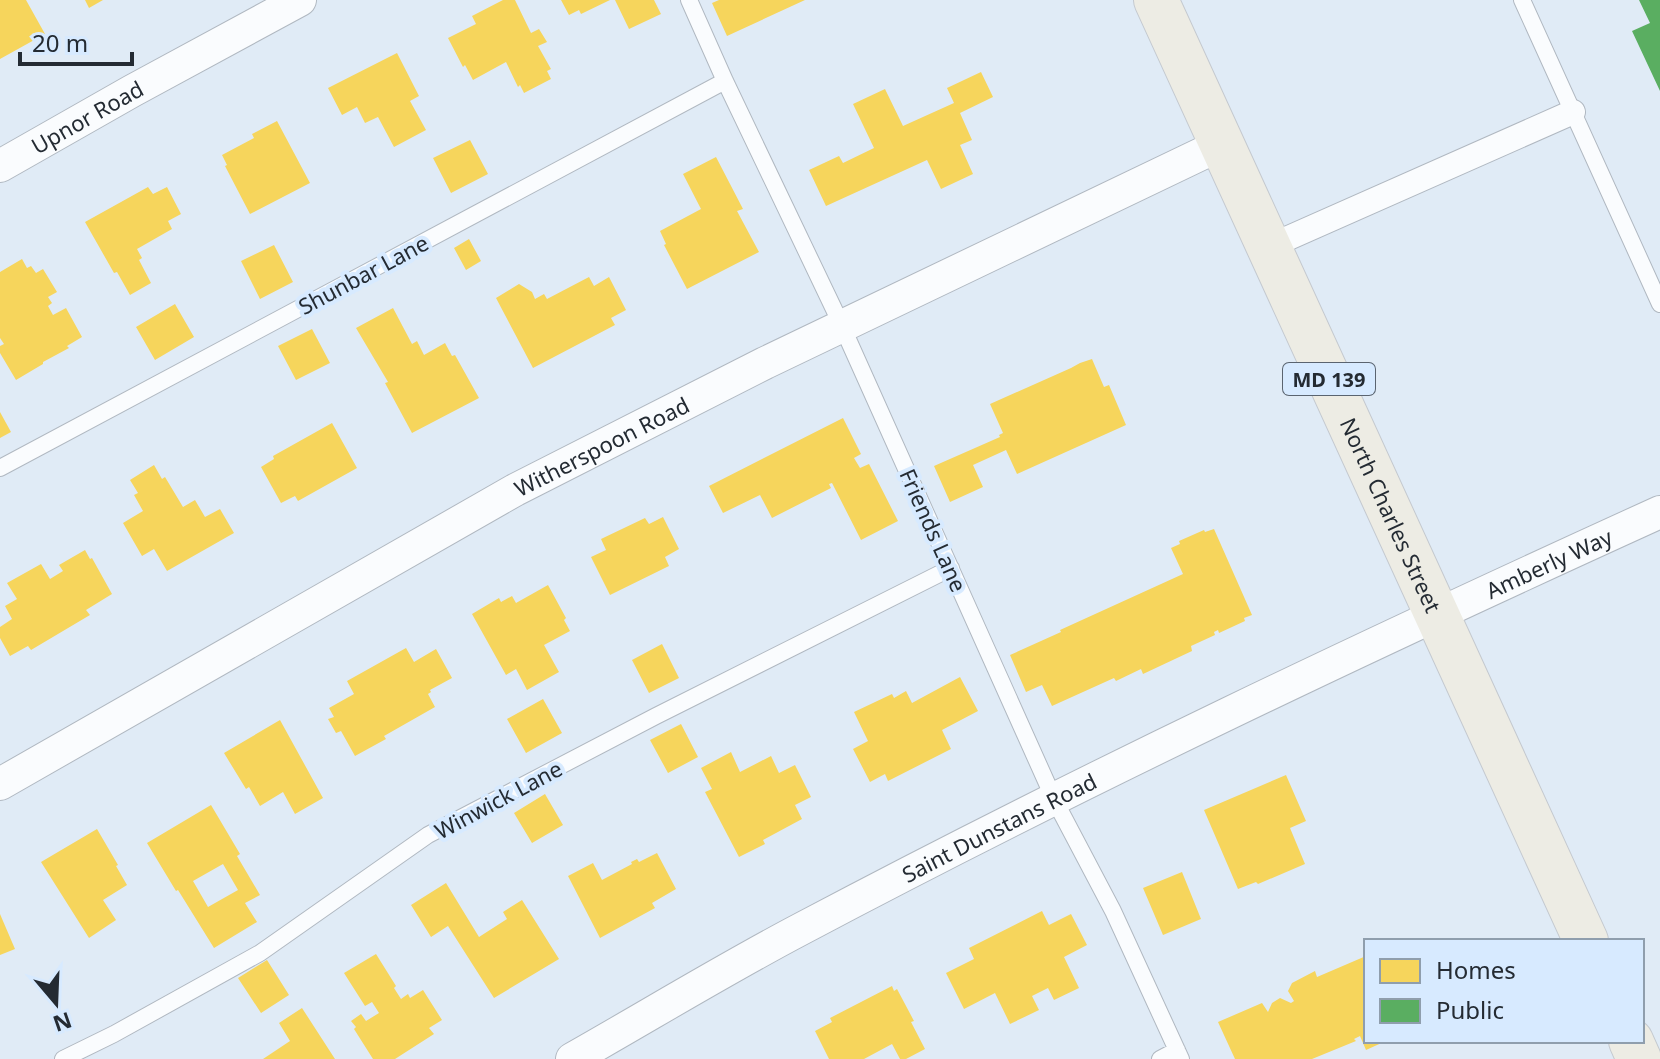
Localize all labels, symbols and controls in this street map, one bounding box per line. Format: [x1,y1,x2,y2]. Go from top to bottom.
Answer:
scale bar [20,16,132,66]
text: 20 m [32,26,88,59]
street label: Upnor Road [26,73,148,160]
street label: Shunbar Lane [293,227,433,321]
road number: MD 139 [1283,363,1375,395]
street label: Witherspoon Road [509,389,694,503]
street label: North Charles Street [1334,412,1449,617]
street label: Friends Lane [893,464,975,596]
street label: Amberly Way [1481,521,1617,605]
street label: Winwick Lane [429,753,567,845]
street label: Saint Dunstans Road [896,765,1101,889]
legend [1364,939,1644,1043]
text: Homes [1436,953,1516,986]
north arrow [16,963,96,1043]
text: Public [1436,993,1504,1026]
text: N [49,1006,76,1040]

